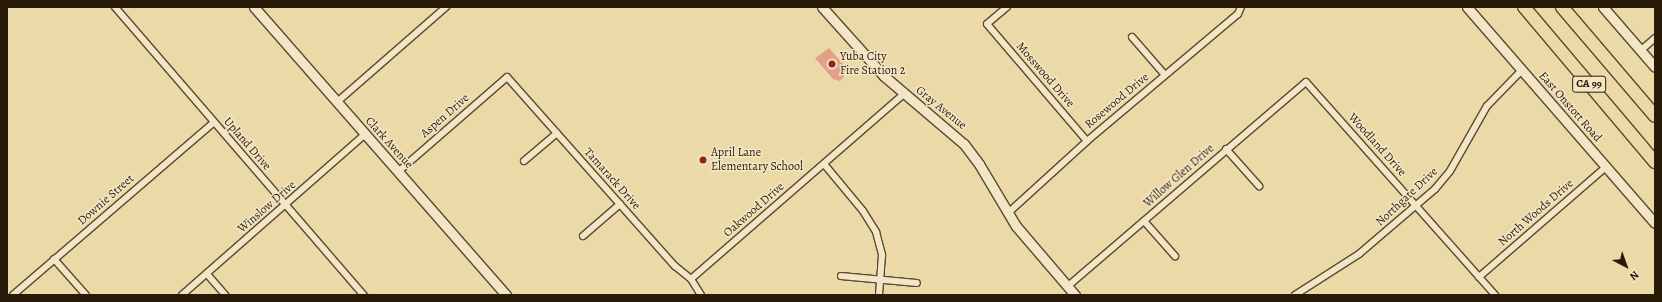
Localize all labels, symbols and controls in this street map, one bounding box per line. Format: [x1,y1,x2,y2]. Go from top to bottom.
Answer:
street label: Mosswood Drive [1013,40,1077,110]
place label: Yuba City Fire Station 2 [840,50,905,78]
marker: Yuba City Fire Station 2 [827,59,837,69]
street label: East Onstott Road [1536,69,1604,145]
street label: Rosewood Drive [1082,70,1152,132]
road number: CA 99 [1572,75,1606,93]
street label: Gray Avenue [913,83,969,133]
street label: Aspen Drive [418,91,472,141]
street label: Woodland Drive [1345,111,1409,179]
street label: Clark Avenue [362,114,416,172]
street label: Upland Drive [220,115,274,173]
street label: Willow Glen Drive [1141,141,1217,211]
street label: Tamarack Drive [581,145,643,213]
place label: April Lane Elementary School [711,146,803,174]
marker: April Lane Elementary School [698,155,708,165]
street label: Northgate Drive [1373,165,1441,229]
street label: Downie Street [75,172,137,228]
street label: North Woods Drive [1496,177,1576,249]
street label: Winslow Drive [235,178,299,236]
street label: Oakwood Drive [721,180,787,240]
north arrow [1606,246,1646,286]
text: N [1626,267,1642,284]

